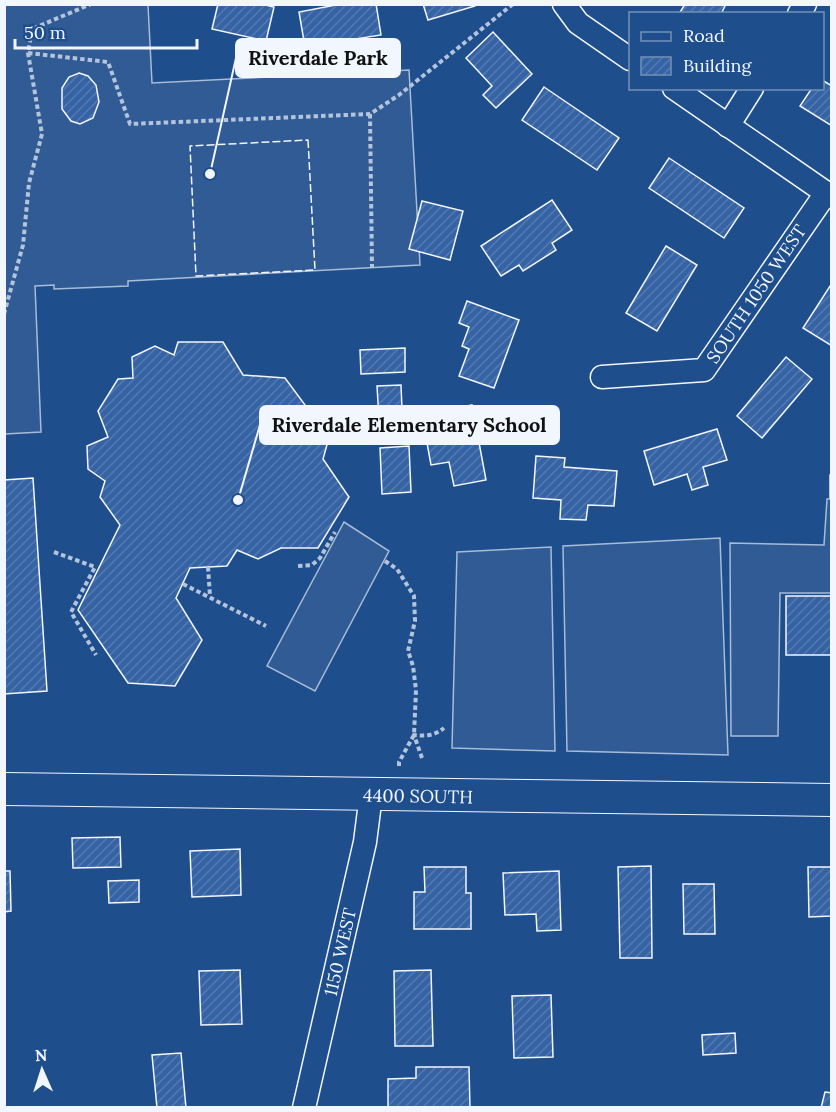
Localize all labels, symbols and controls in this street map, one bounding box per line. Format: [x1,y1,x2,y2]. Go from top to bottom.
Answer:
scale bar [15,12,196,50]
legend [629,12,824,90]
text: 50 m [24,21,66,44]
text: Road [683,24,725,47]
callout: Riverdale Park [236,39,400,77]
text: Riverdale Park [248,45,388,70]
text: Building [683,54,753,77]
street label: SOUTH 1050 WEST [701,220,811,368]
callout: Riverdale Elementary School [260,406,559,444]
text: Riverdale Elementary School [271,412,547,437]
street label: 4400 SOUTH [363,784,473,808]
street label: 1150 WEST [319,905,361,998]
north arrow [12,1040,72,1100]
text: N [35,1045,48,1065]

